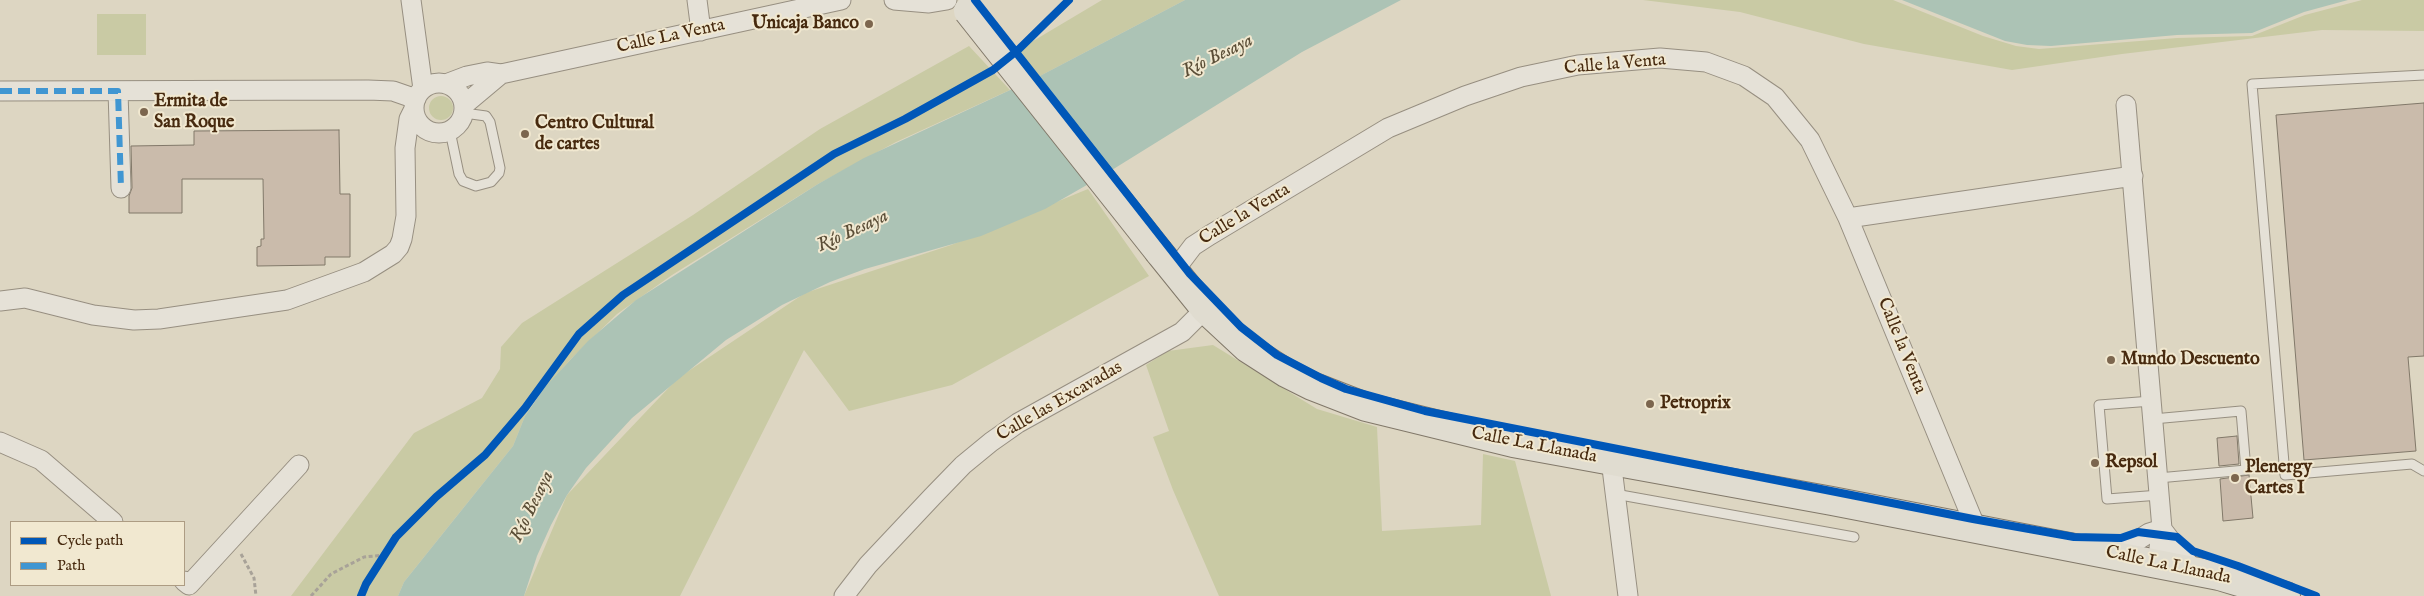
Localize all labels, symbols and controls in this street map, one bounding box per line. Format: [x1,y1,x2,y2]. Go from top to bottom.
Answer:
place label: Unicaja Banco [752,13,859,35]
street label: Calle La Venta [615,15,727,59]
marker: Unicaja Banco [863,18,875,30]
water label: Río Besaya [1179,30,1257,84]
street label: Calle la Venta [1563,50,1667,80]
place label: Ermita de San Roque [154,91,234,134]
marker: Ermita de San Roque [138,106,150,118]
place label: Centro Cultural de cartes [535,113,654,156]
marker: Centro Cultural de cartes [519,128,531,140]
street label: Calle la Venta [1196,180,1294,250]
water label: Río Besaya [814,206,892,258]
street label: Calle la Venta [1872,295,1930,397]
place label: Mundo Descuento [2121,349,2260,371]
marker: Mundo Descuento [2105,354,2117,366]
street label: Calle las Excavadas [993,357,1127,447]
place label: Petroprix [1660,393,1731,415]
marker: Petroprix [1644,398,1656,410]
street label: Calle La Llanada [1469,423,1599,469]
place label: Repsol [2105,452,2158,474]
marker: Repsol [2089,457,2101,469]
place label: Plenergy Cartes I [2245,457,2312,499]
water label: Río Besaya [506,468,560,546]
marker: Plenergy Cartes I [2229,472,2241,484]
legend [10,521,185,586]
text: Cycle path [57,531,123,550]
street label: Calle La Llanada [2103,542,2233,590]
text: Path [57,556,85,575]

